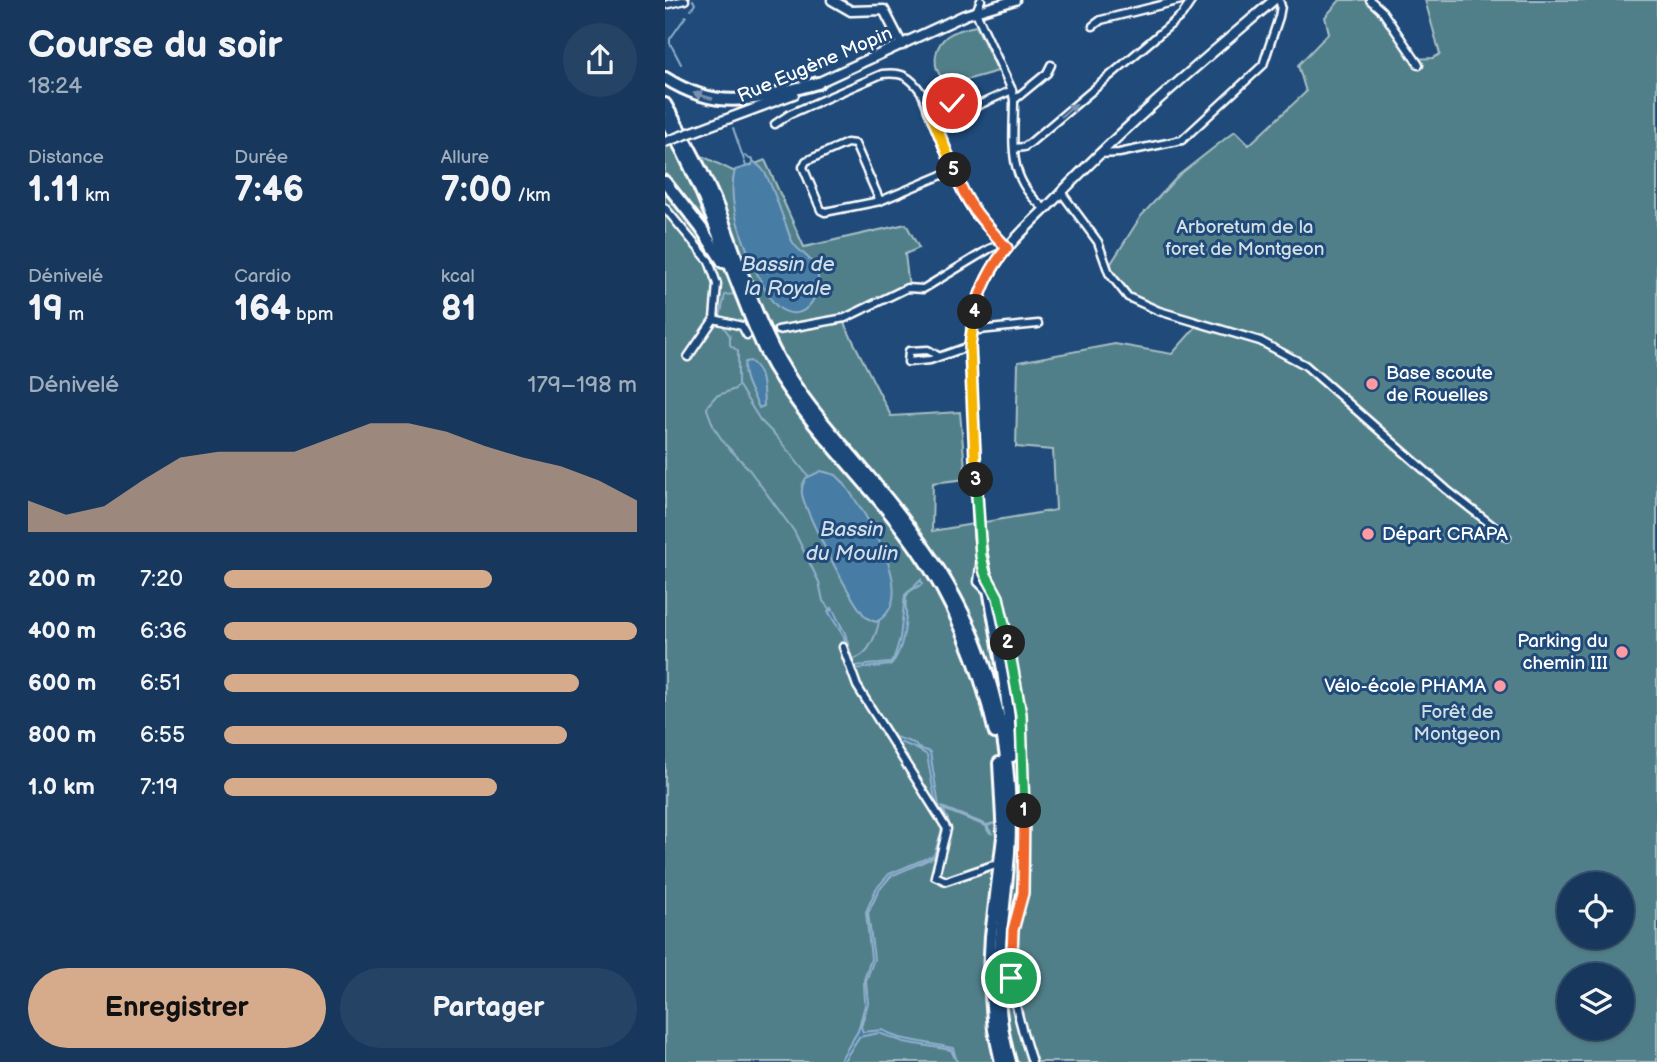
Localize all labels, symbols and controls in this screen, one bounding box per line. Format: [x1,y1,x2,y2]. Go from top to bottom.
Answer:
street label: Rue Eugène Mopin [734,22,896,108]
text: Course du soir [28,23,283,68]
button: share [563,23,637,97]
text: 18:24 [28,72,82,100]
pin [922,73,982,133]
icon: check [933,84,971,122]
one-way arrow [693,91,714,101]
one-way arrow [1060,103,1077,118]
text: Distance [28,146,104,169]
text: Durée [234,146,288,169]
text: Allure [441,146,489,169]
pin: 5 [937,152,971,188]
text: 5 [948,158,959,181]
text: 1.11 [28,169,80,212]
text: 7:46 [234,169,304,212]
text: 7:00 [441,169,512,212]
text: km [80,184,110,207]
text: /km [512,184,551,207]
park label: Arboretum de la foret de Montgeon [1166,216,1324,261]
water label: Bassin de la Royale [741,252,835,301]
text: Dénivelé [28,265,103,288]
text: Cardio [234,265,291,288]
text: kcal [441,265,475,288]
text: 19 [28,288,63,331]
text: 164 [234,288,291,331]
text: 81 [441,288,476,331]
pin: 4 [957,294,993,330]
text: 4 [969,300,980,323]
text: m [63,303,84,326]
text: bpm [291,303,333,326]
place label: Base scoute de Rouelles [1386,362,1493,407]
text: Dénivelé [28,371,119,399]
text: 179–198 m [528,371,637,399]
marker: Base scoute de Rouelles [1364,376,1380,392]
pin: 3 [959,462,993,498]
text: 3 [970,468,981,491]
water label: Bassin du Moulin [806,517,898,566]
place label: Départ CRAPA [1382,523,1508,546]
marker: Départ CRAPA [1360,526,1376,542]
text: 200 m [28,565,96,593]
text: 7:20 [140,565,183,593]
text: 400 m [28,617,96,645]
text: 6:36 [140,617,187,645]
pin: 2 [991,626,1025,660]
place label: Parking du chemin III [1517,630,1608,675]
text: 2 [1002,631,1013,654]
marker: Parking du chemin III [1614,644,1630,660]
text: 600 m [28,669,96,697]
text: 6:51 [140,669,181,697]
place label: Vélo-école PHAMA [1324,675,1486,698]
marker: Vélo-école PHAMA [1492,678,1508,694]
park label: Forêt de Montgeon [1414,701,1500,746]
text: 800 m [28,721,96,749]
text: 6:55 [140,721,185,749]
text: 1.0 km [28,773,95,801]
text: 7:19 [140,773,178,801]
pin: 1 [1007,794,1041,828]
text: 1 [1020,799,1028,822]
map controls [1557,872,1634,1040]
button: locate [1557,872,1634,949]
pin [981,948,1041,1008]
icon: arrive [992,959,1030,997]
button: layers [1557,963,1634,1040]
button: Enregistrer [28,968,326,1048]
button: Partager [340,968,637,1048]

